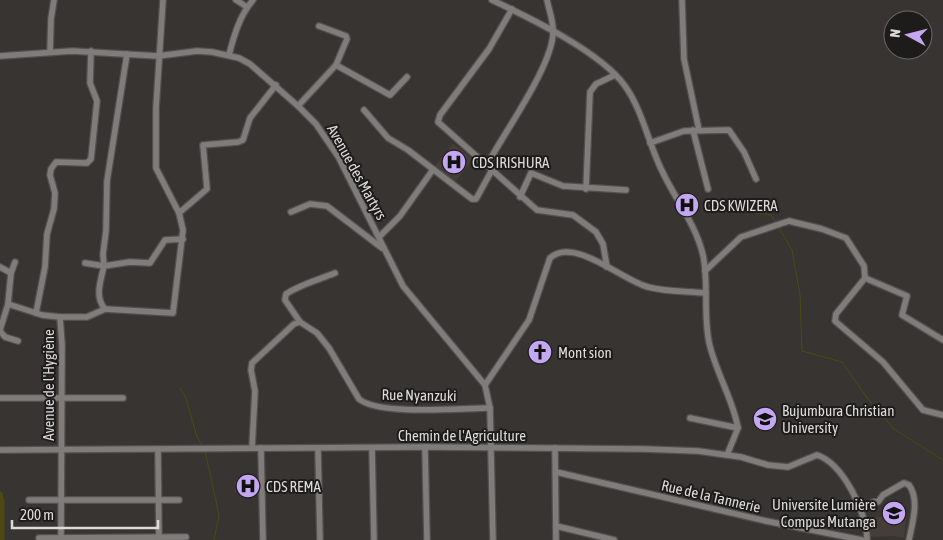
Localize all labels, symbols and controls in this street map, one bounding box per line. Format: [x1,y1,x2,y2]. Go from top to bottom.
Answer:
north arrow [883,10,933,60]
text: N [887,28,904,38]
street label: Avenue des Martyrs [324,121,390,223]
hospital icon: CDS IRISHURA [441,149,467,175]
place label: CDS IRISHURA [472,154,550,171]
hospital icon: CDS KWIZERA [674,192,700,218]
place label: CDS KWIZERA [704,197,778,214]
street label: Avenue de l'Hygiène [40,329,57,441]
church icon: Mont sion [527,339,553,365]
place label: Mont sion [558,344,612,361]
street label: Rue Nyanzuki [381,386,457,404]
place label: Bujumbura Christian University [782,402,895,436]
school or university icon: Bujumbura Christian University [752,406,778,432]
street label: Chemin de l'Agriculture [398,427,526,444]
hospital icon: CDS REMA [235,473,261,499]
street label: Rue de la Tannerie [660,476,762,516]
place label: CDS REMA [266,478,321,495]
place label: Universite Lumière Compus Mutanga [772,496,876,530]
scale bar [12,498,159,530]
school or university icon: Universite Lumière Compus Mutanga [881,500,907,526]
text: 200 m [20,506,54,523]

